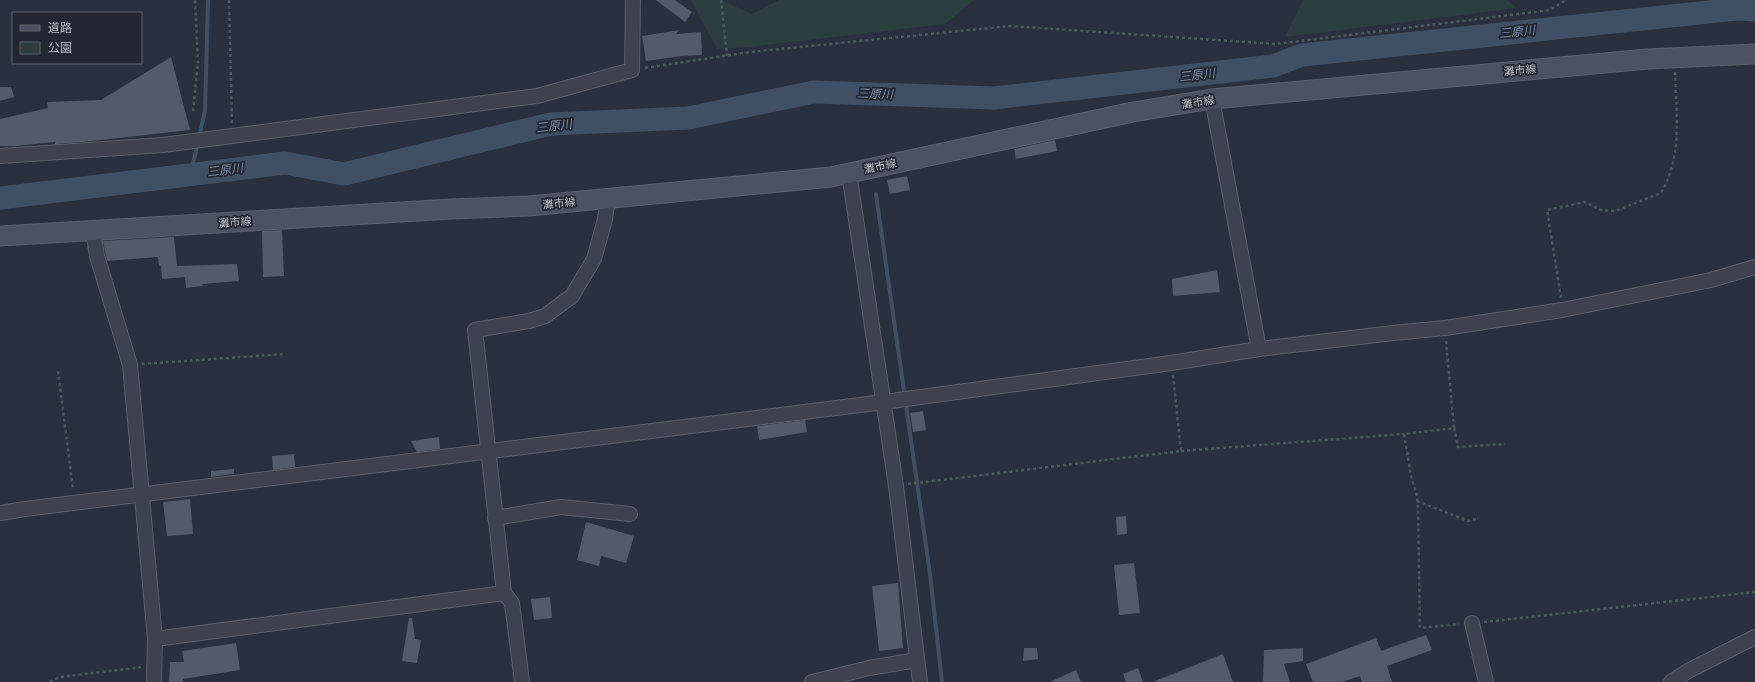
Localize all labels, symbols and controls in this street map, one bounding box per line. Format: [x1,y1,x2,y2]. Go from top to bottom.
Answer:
legend [12,12,142,64]
text: 道路 [48,21,72,35]
water label: 三原川 [1498,23,1538,41]
text: 公園 [48,41,72,55]
street label: 灘市線 [1503,63,1537,77]
water label: 三原川 [1178,66,1218,84]
water label: 三原川 [857,86,895,102]
street label: 灘市線 [1181,93,1215,111]
water label: 三原川 [535,117,575,135]
street label: 灘市線 [863,157,897,175]
water label: 三原川 [206,161,246,179]
street label: 灘市線 [542,195,576,211]
street label: 灘市線 [218,215,252,229]

